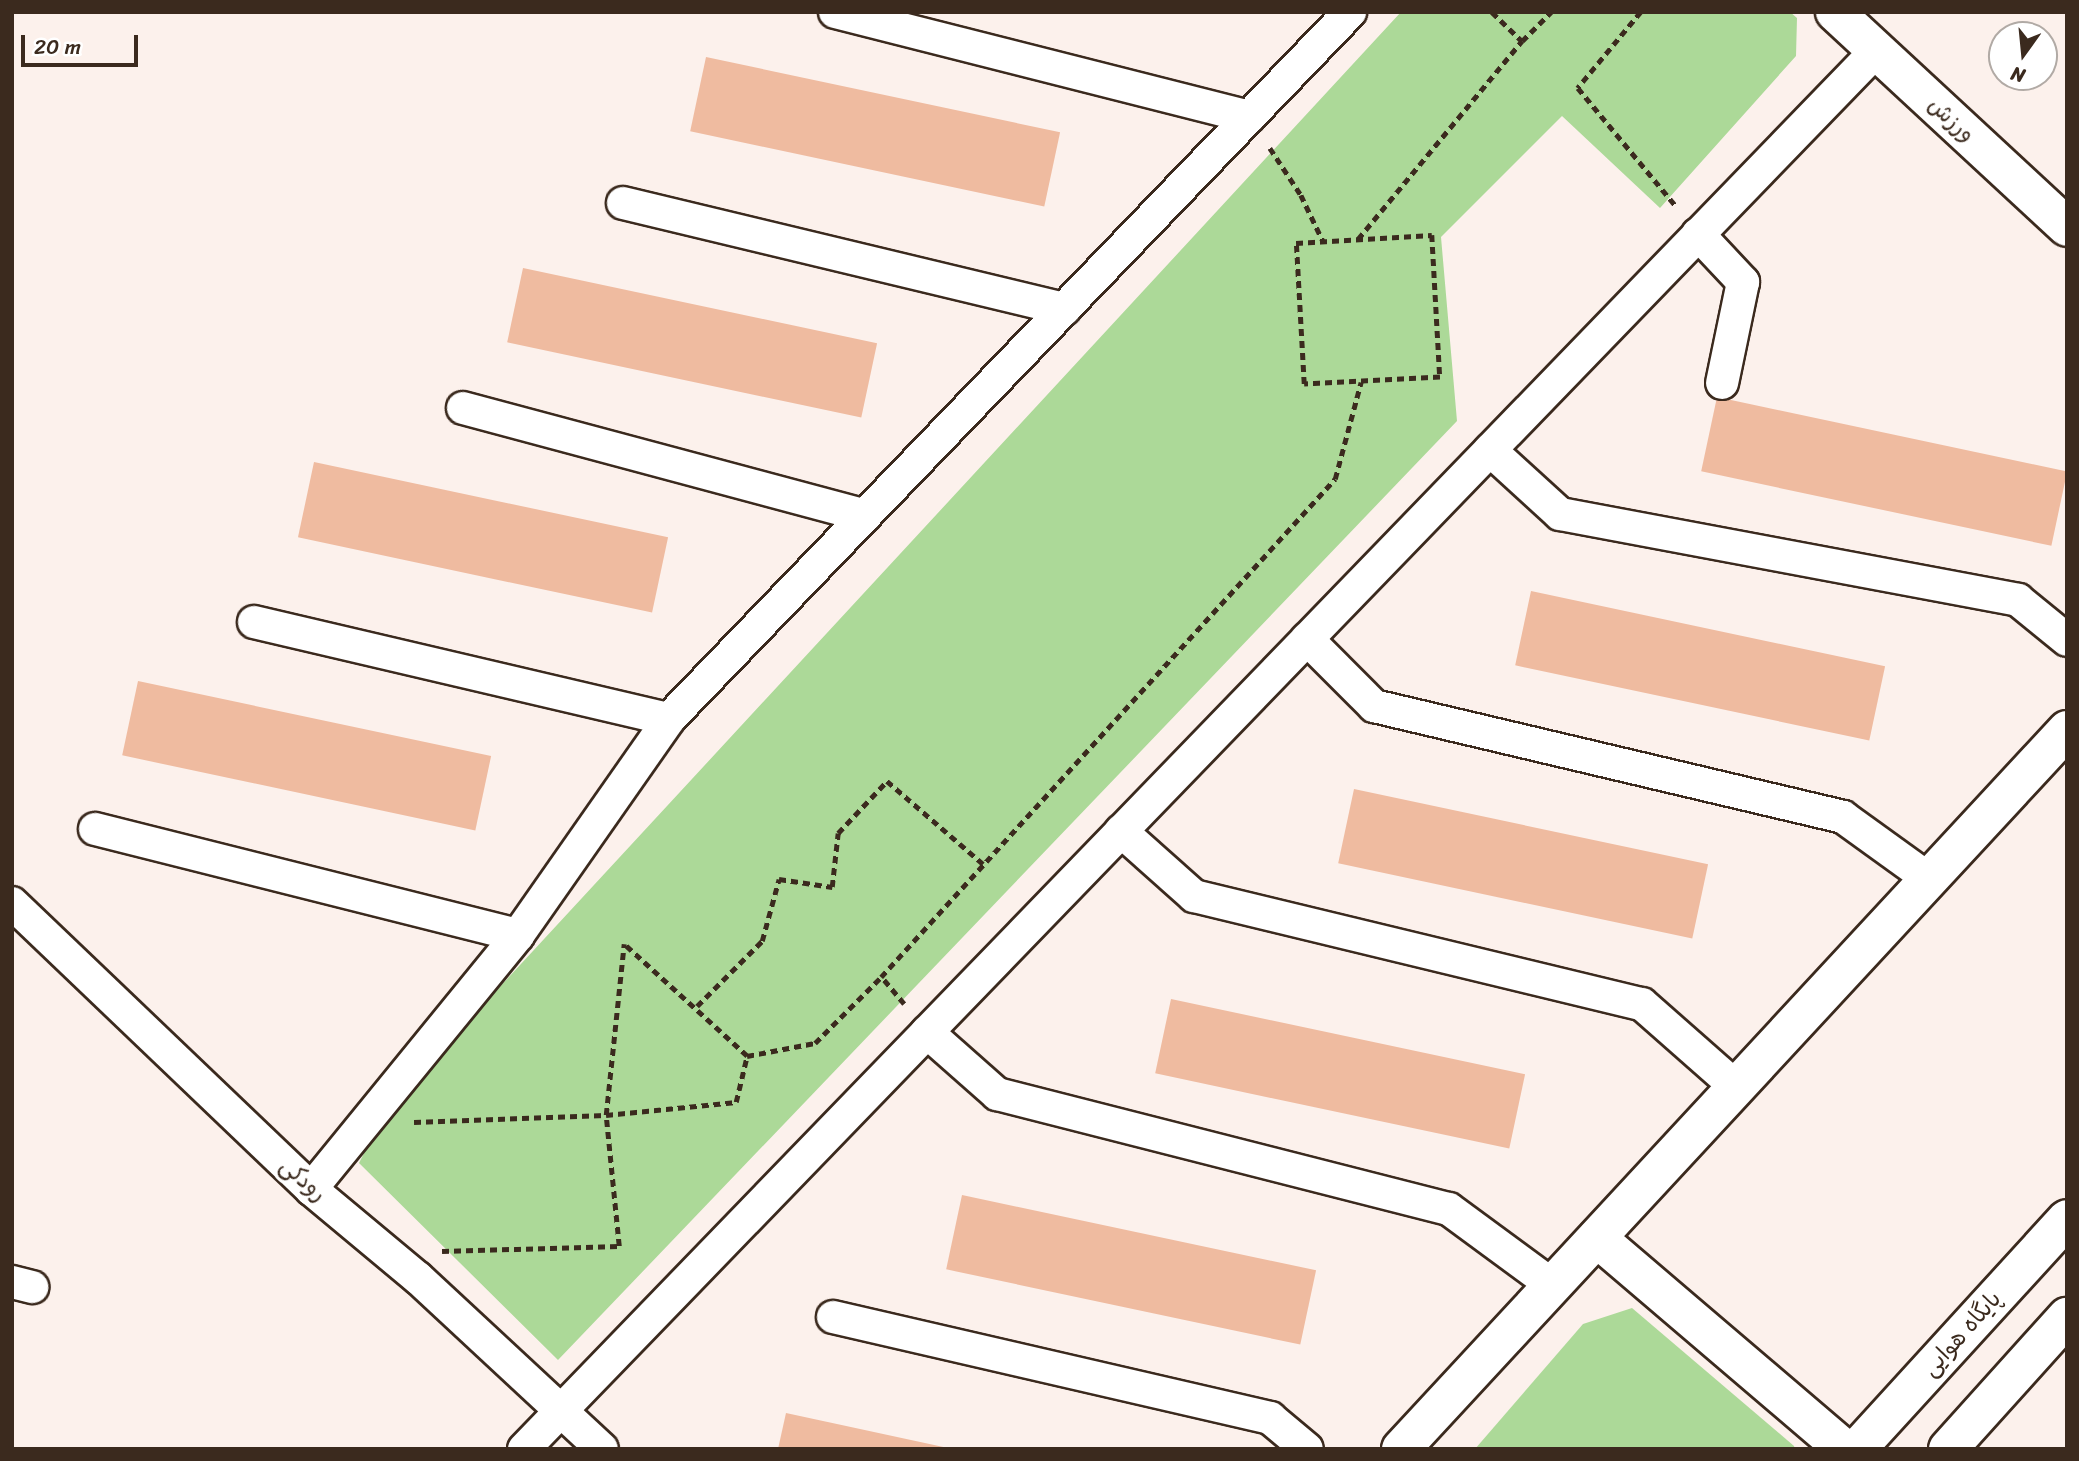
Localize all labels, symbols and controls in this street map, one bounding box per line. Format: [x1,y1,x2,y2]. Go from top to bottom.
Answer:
scale bar [24,21,142,65]
north arrow [1988,21,2058,91]
text: 20 m [34,28,81,66]
text: N [2007,57,2029,92]
street label: ورزش [1922,91,1980,149]
street label: رودکی [274,1152,332,1208]
street label: پایگاه هوایی [1916,1286,2008,1382]

